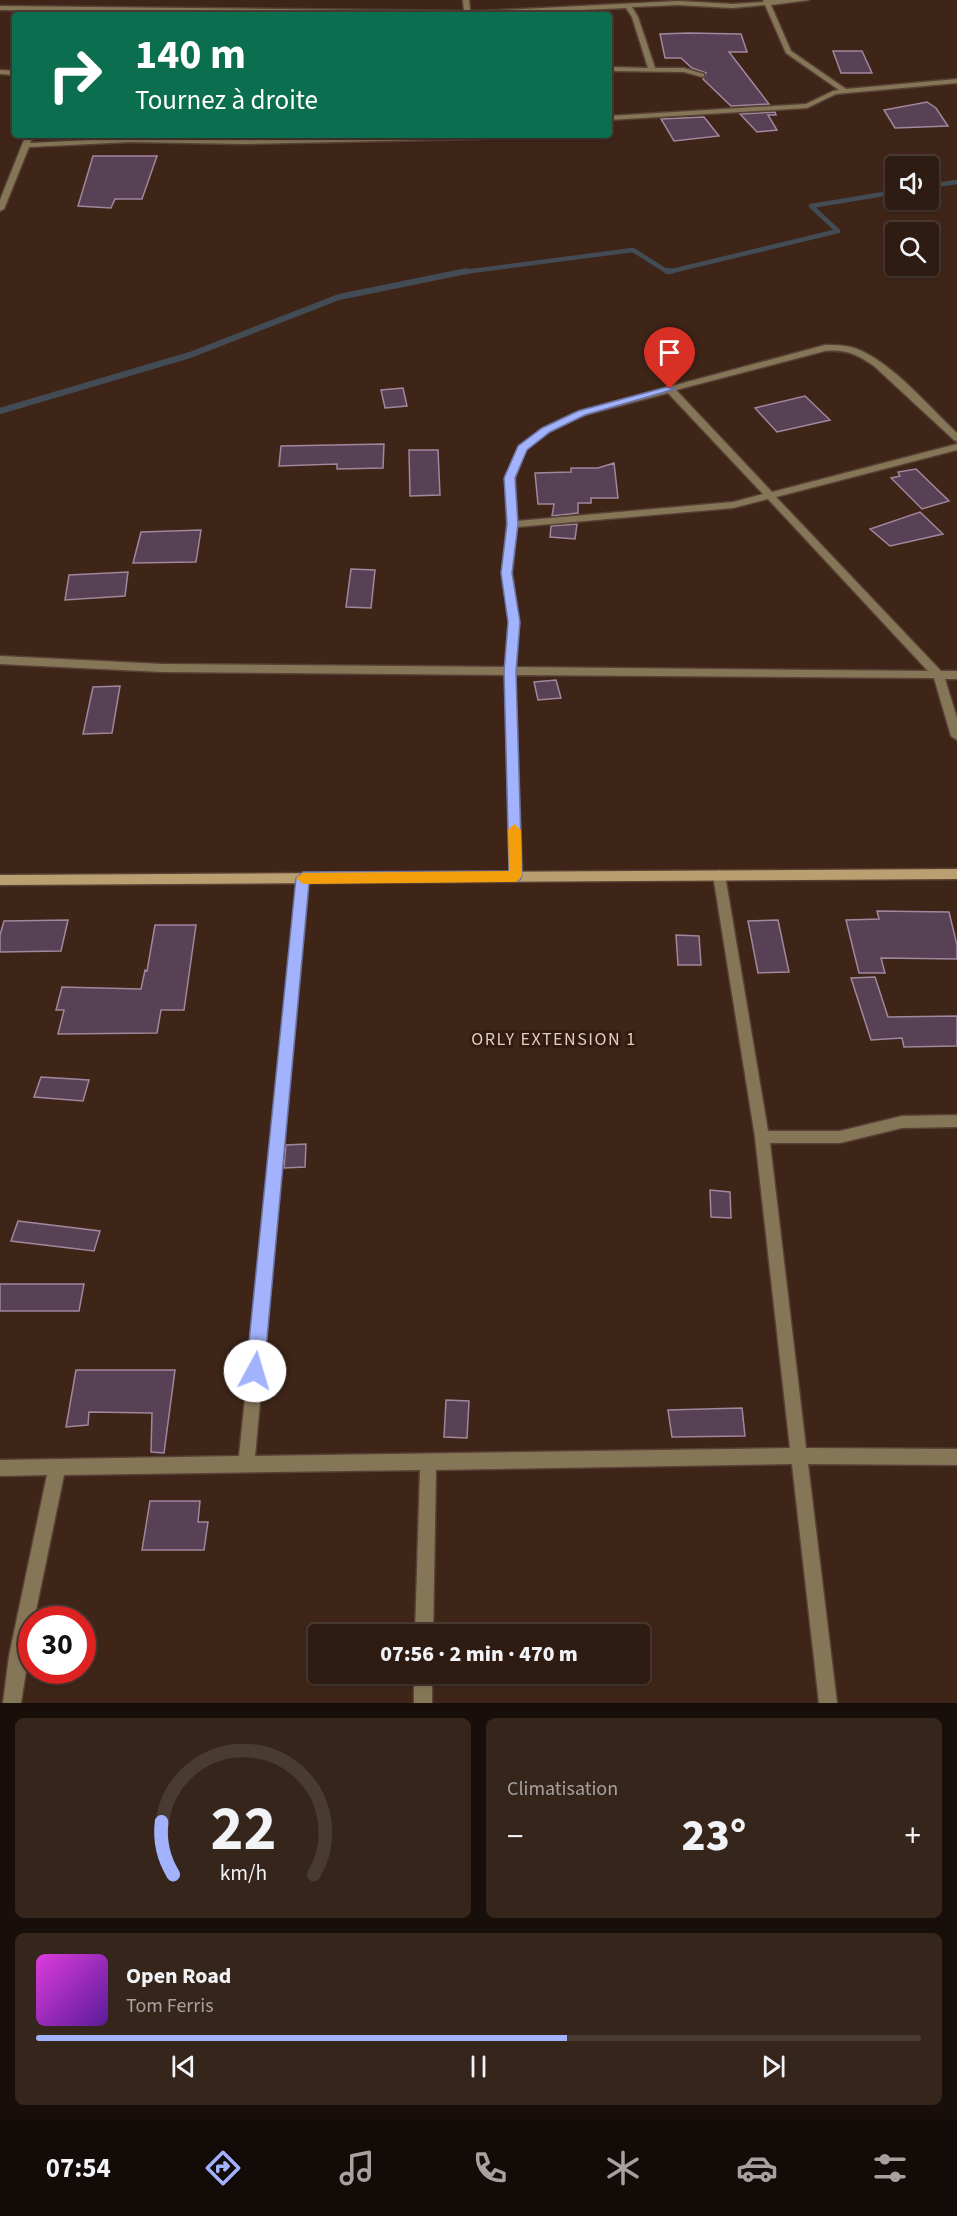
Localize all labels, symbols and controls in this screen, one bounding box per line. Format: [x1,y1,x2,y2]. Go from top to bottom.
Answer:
text: 140 m [135,25,246,85]
icon: right [36,36,114,114]
text: Tournez à droite [135,81,318,120]
map controls [885,156,939,276]
button: sound [885,156,939,210]
button: search [885,222,939,276]
pin [644,327,695,389]
icon: arrive [653,336,686,369]
district label: ORLY EXTENSION 1 [471,1027,637,1052]
position arrow [223,1339,287,1403]
speed limit sign: 30 [18,1606,96,1684]
text: 07:56 · 2 min · 470 m [380,1638,578,1670]
text: Climatisation [507,1775,618,1803]
text: 22 [210,1785,276,1874]
text: 23° [682,1804,746,1868]
text: − [507,1813,523,1860]
text: + [905,1813,921,1860]
text: km/h [219,1858,267,1889]
text: Open Road [126,1960,231,1992]
text: Tom Ferris [126,1992,214,2020]
icon: previous [167,2050,200,2083]
icon: pause [462,2050,495,2083]
icon: next [757,2050,790,2083]
icon: directions [202,2147,244,2189]
icon: music [336,2147,378,2189]
icon: phone [469,2147,511,2189]
icon: climate [602,2147,644,2189]
icon: car [736,2147,778,2189]
icon: filters [869,2147,911,2189]
text: 07:54 [46,2149,111,2188]

